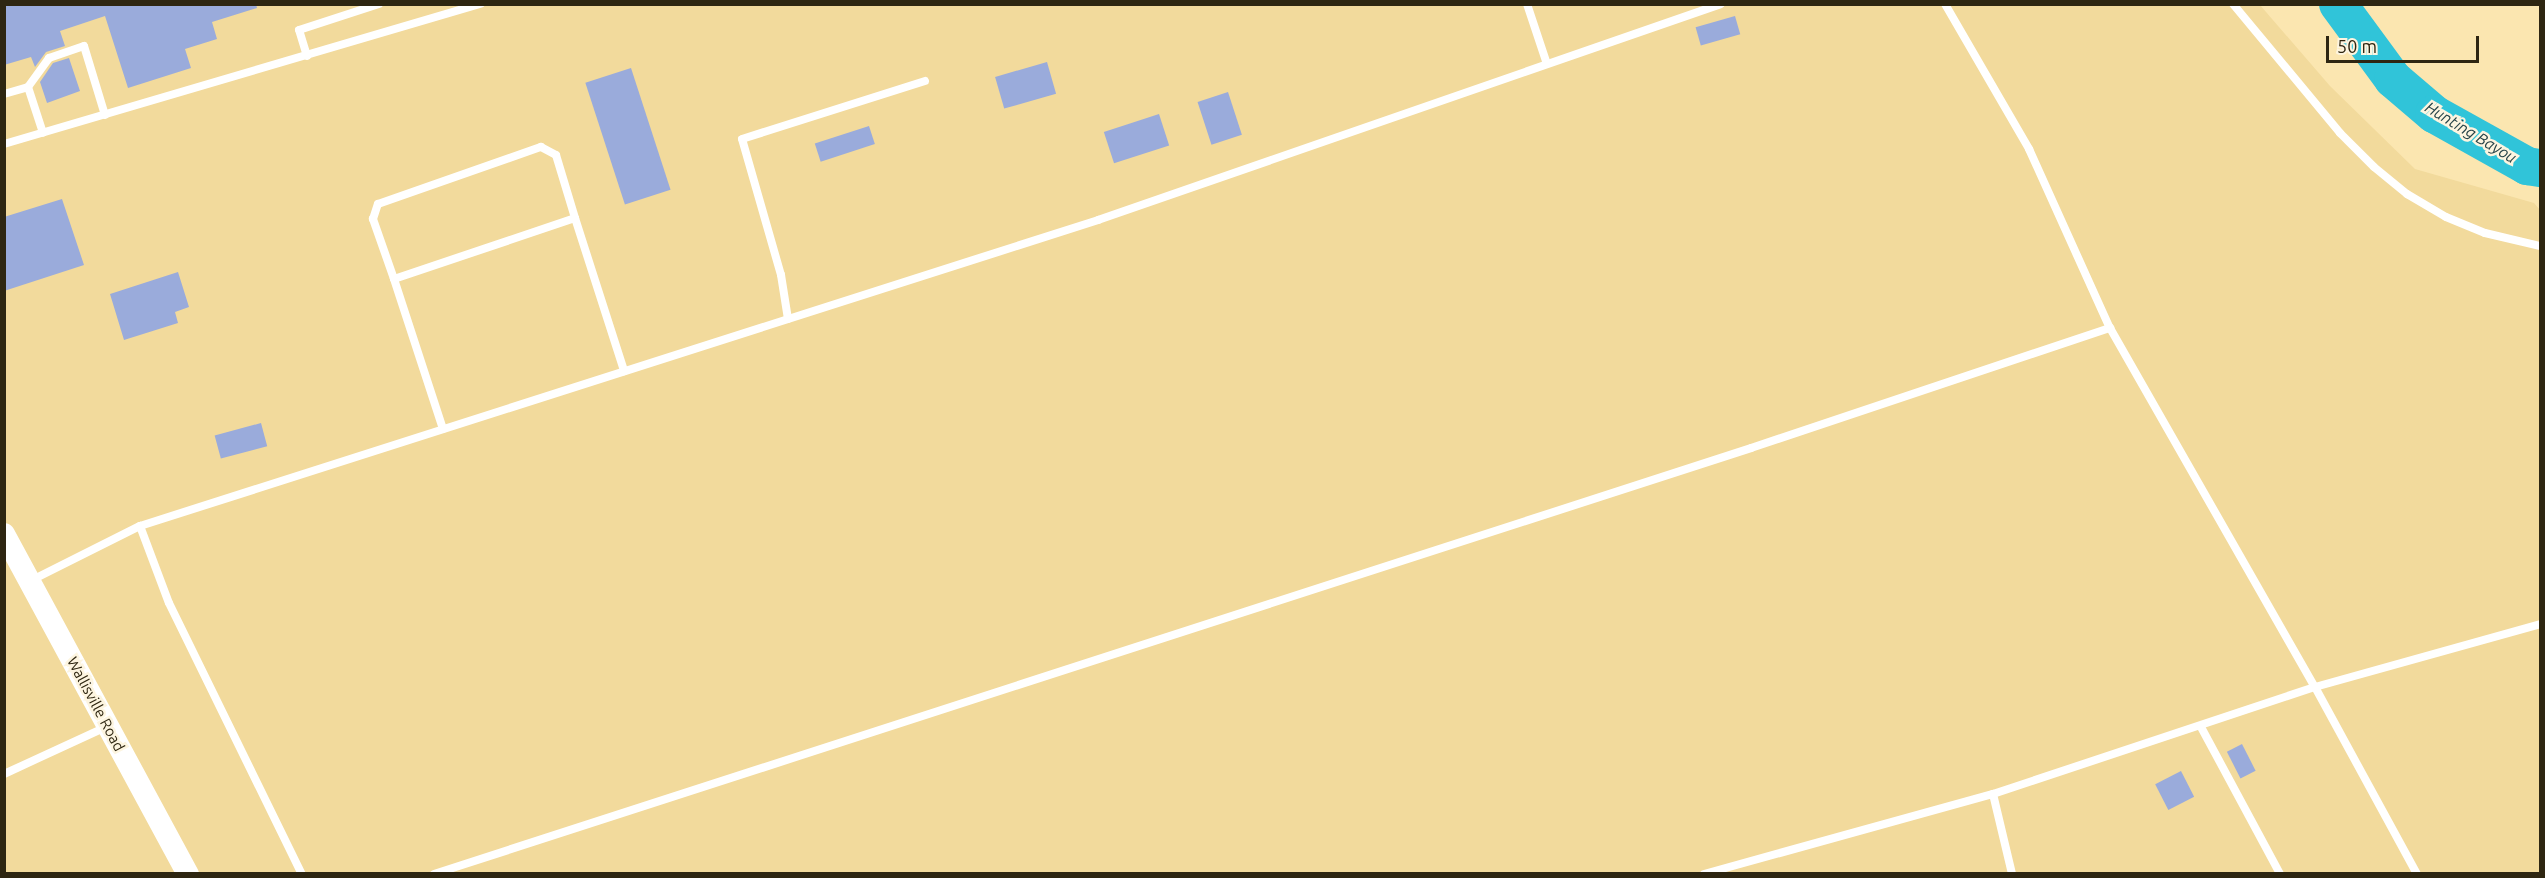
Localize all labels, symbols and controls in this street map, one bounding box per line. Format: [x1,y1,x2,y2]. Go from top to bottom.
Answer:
scale bar [2329,24,2482,62]
text: 50 m [2337,36,2377,56]
water label: Hunting Bayou [2422,97,2520,167]
street label: Wallisville Road [64,654,128,754]

